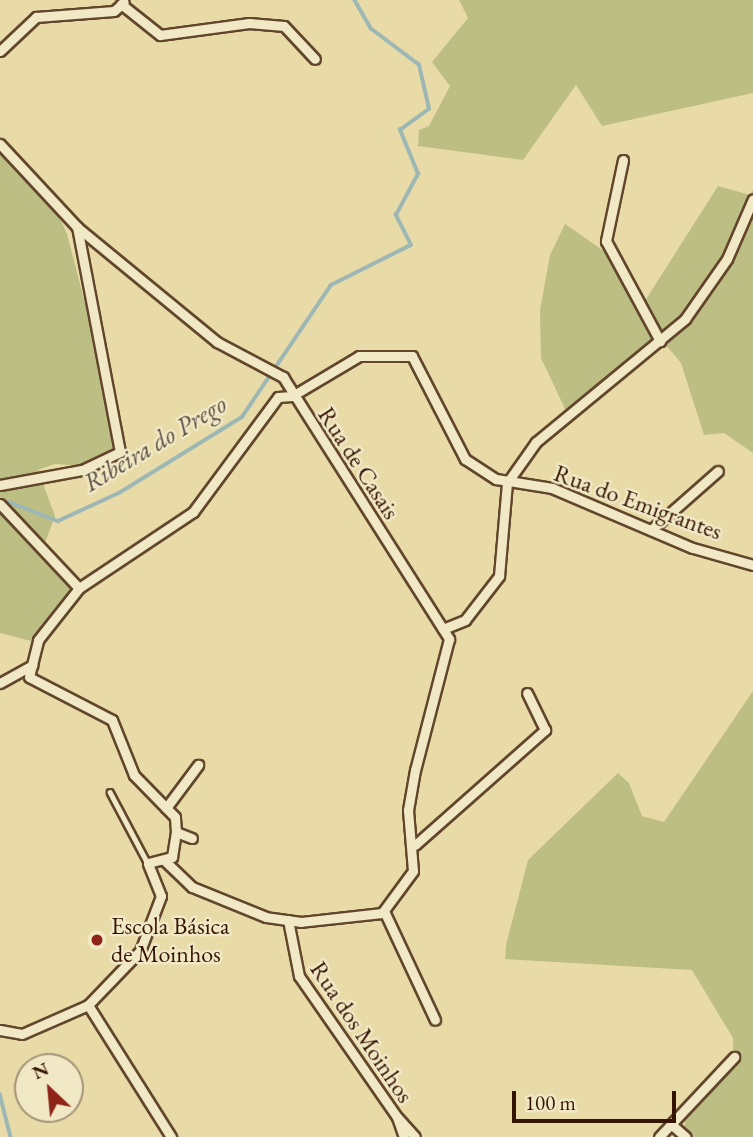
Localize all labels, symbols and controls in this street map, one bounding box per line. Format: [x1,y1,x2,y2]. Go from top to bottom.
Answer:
water label: Ribeira do Prego [78,389,232,499]
street label: Rua de Casais [312,401,406,525]
street label: Rua do Emigrantes [550,458,726,546]
place label: Escola Básica de Moinhos [111,912,230,968]
marker: Escola Básica de Moinhos [89,932,105,948]
street label: Rua dos Moinhos [304,956,420,1108]
north arrow [14,1053,84,1123]
text: N [28,1056,53,1085]
scale bar [515,1078,680,1122]
text: 100 m [525,1089,576,1116]

